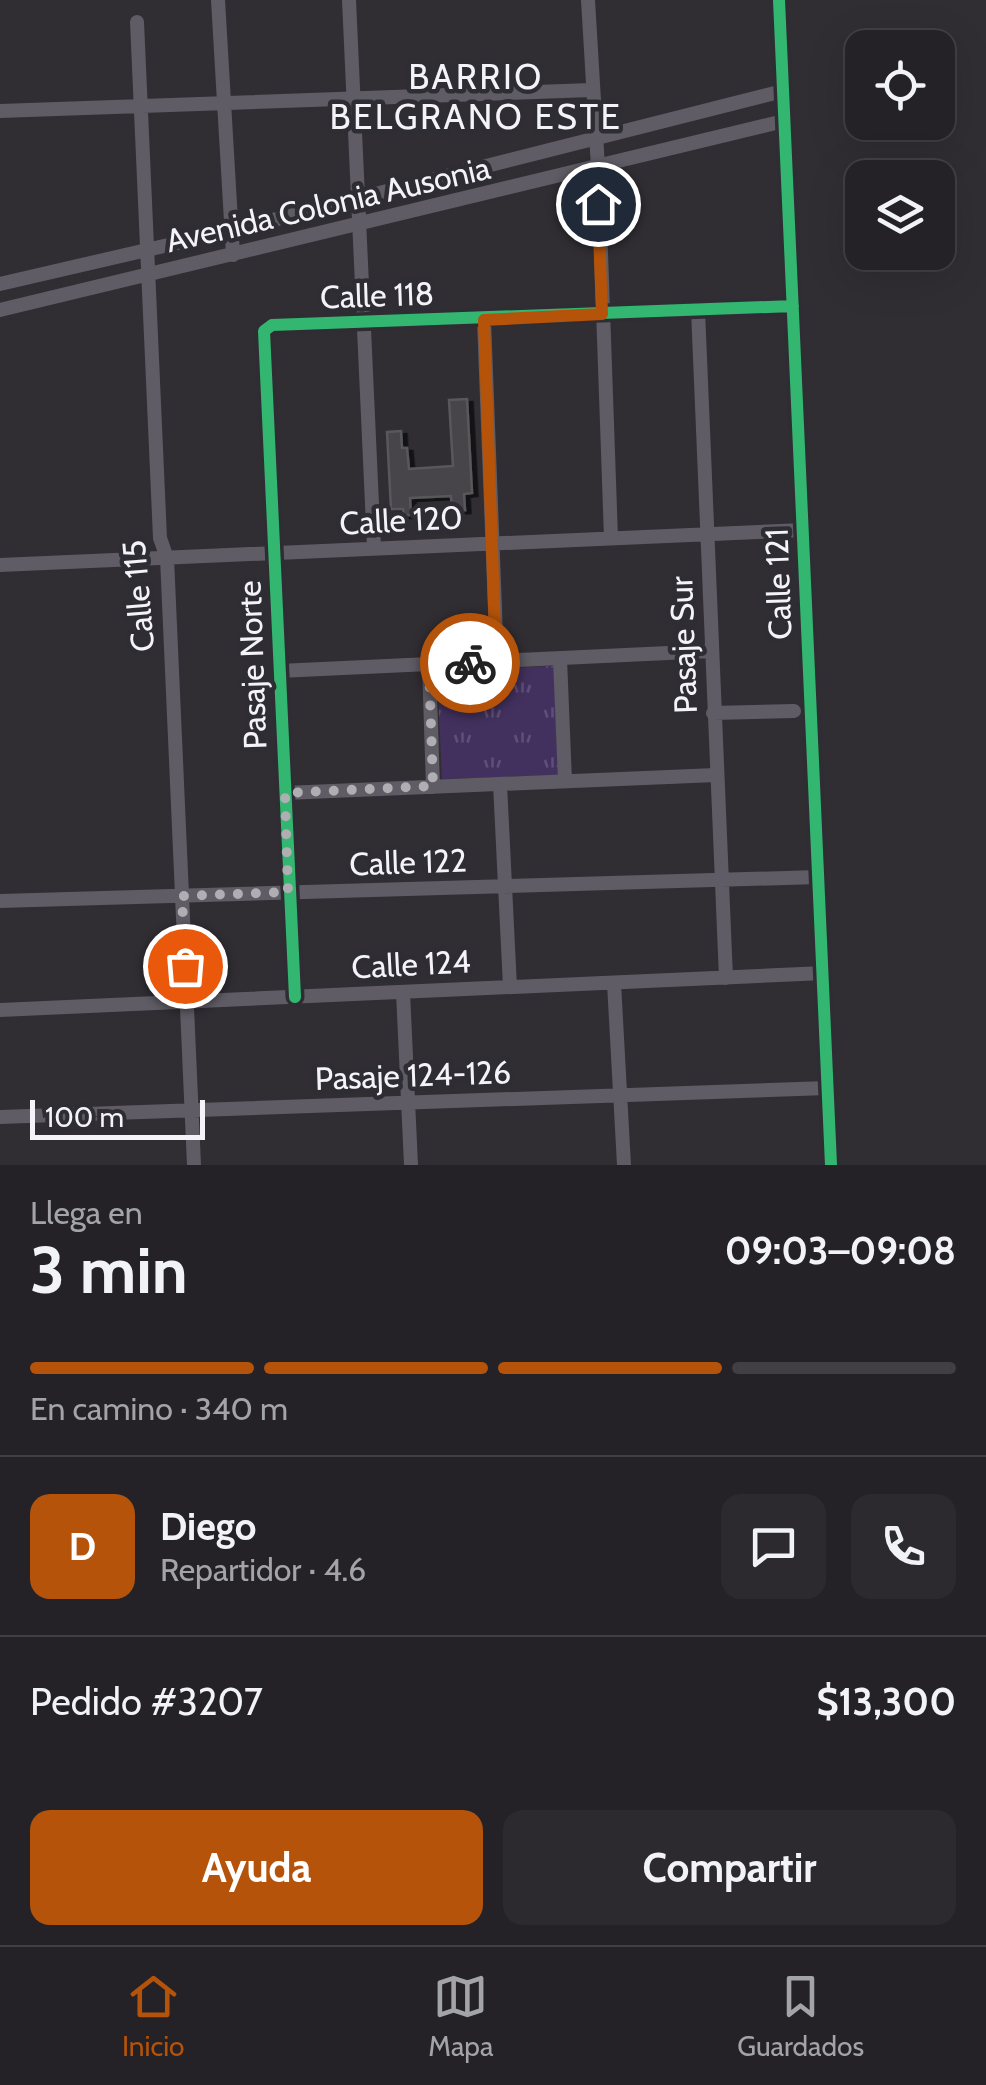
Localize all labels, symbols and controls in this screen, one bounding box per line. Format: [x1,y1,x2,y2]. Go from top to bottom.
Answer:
map controls [845,30,955,270]
button: locate [845,30,955,140]
district label: BARRIO BELGRANO ESTE [329,55,623,138]
street label: Avenida Colonia Ausonia [162,148,495,260]
button: layers [845,160,955,270]
pin [556,162,641,247]
icon: home [571,177,626,232]
street label: Calle 118 [319,274,435,316]
street label: Calle 120 [338,497,464,543]
street label: Calle 121 [757,528,799,640]
street label: Calle 115 [114,539,162,653]
street label: Pasaje Sur [661,575,705,714]
street label: Pasaje Norte [230,580,274,750]
courier [420,613,520,713]
icon: bike [443,636,498,691]
street label: Calle 122 [349,840,467,884]
pin [143,924,228,1009]
icon: bag [158,939,213,994]
street label: Calle 124 [350,941,472,987]
street label: Pasaje 124-126 [314,1052,512,1098]
scale bar [30,1095,205,1140]
text: 100 m [45,1100,124,1134]
text: Llega en [30,1193,143,1232]
text: 09:03–09:08 [725,1227,956,1274]
text: 3 min [30,1230,188,1309]
text: En camino · 340 m [30,1389,288,1428]
button: chat [721,1494,826,1599]
button: phone [851,1494,956,1599]
text: Diego [160,1503,256,1550]
text: D [69,1523,96,1570]
text: Repartidor · 4.6 [160,1550,366,1589]
text: Pedido #3207 [30,1678,263,1725]
text: $13,300 [817,1678,956,1725]
button: Ayuda [30,1810,483,1925]
button: Compartir [503,1810,956,1925]
tab: Inicio [122,1969,184,2063]
tab: Mapa [428,1969,493,2063]
tab: Guardados [737,1969,864,2063]

